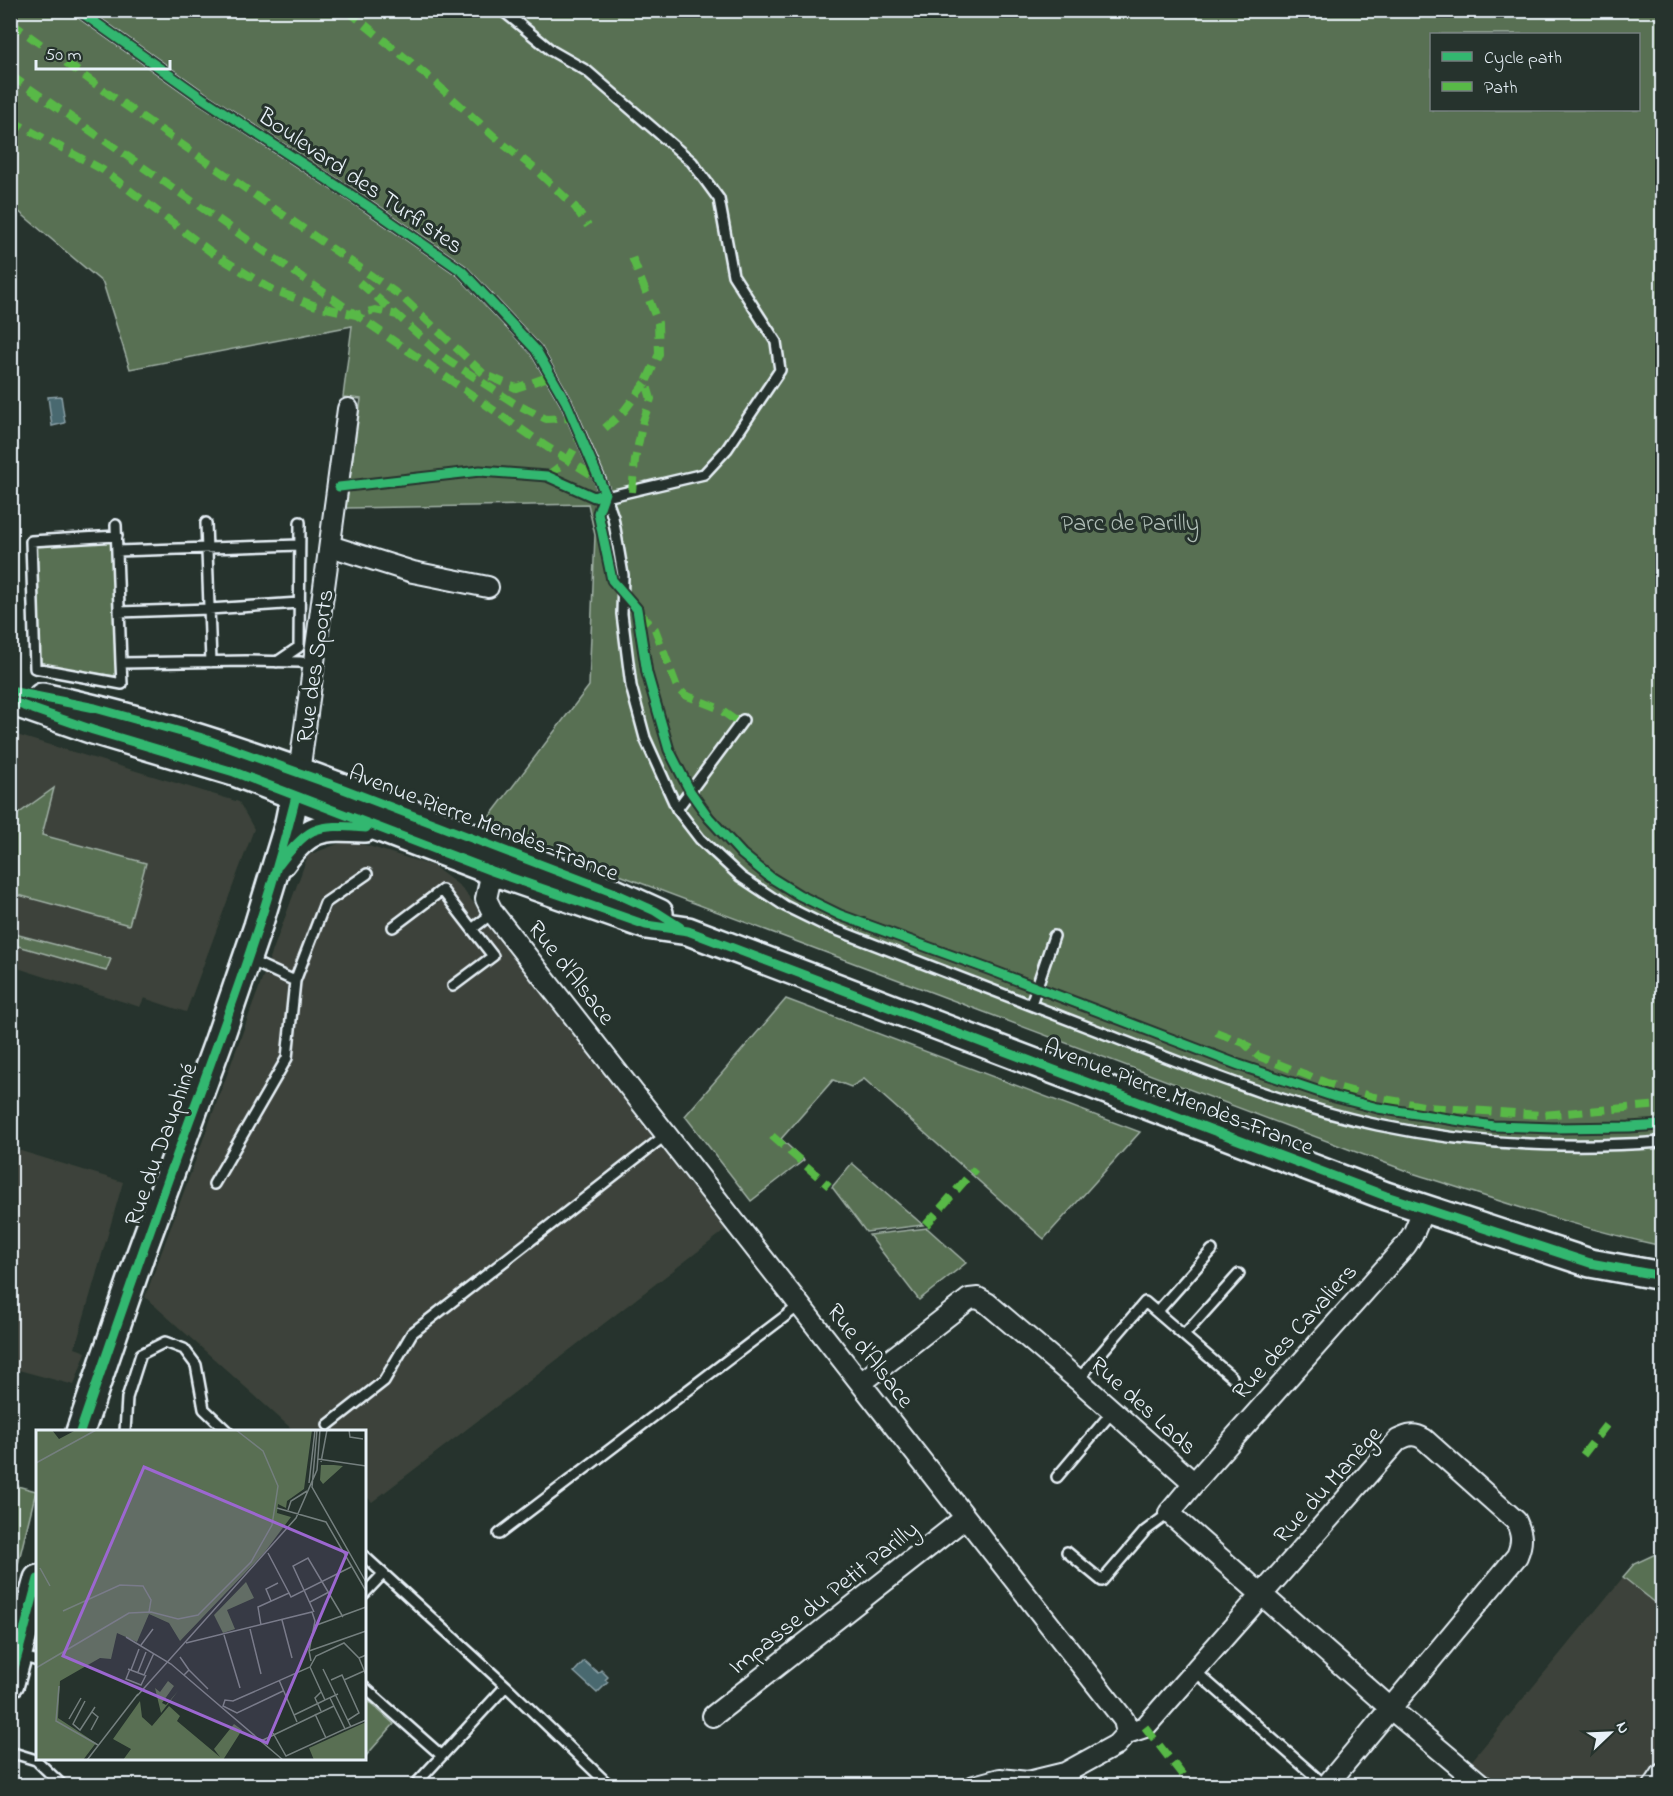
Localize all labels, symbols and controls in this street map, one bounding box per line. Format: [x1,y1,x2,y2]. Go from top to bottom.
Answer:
scale bar [36,33,170,71]
legend [1430,33,1640,111]
text: 50 m [45,43,82,69]
text: Cycle path [1484,46,1562,72]
text: Path [1484,76,1518,102]
street label: Boulevard des Turfistes [249,100,469,264]
park label: Parc de Parilly [1061,507,1199,543]
street label: Rue des Sports [288,587,345,745]
street label: Avenue Pierre Mendès-France [343,757,623,892]
street label: Rue d'Alsace [518,913,622,1034]
street label: Avenue Pierre Mendès-France [1038,1031,1318,1166]
street label: Rue du Dauphiné [117,1058,208,1232]
street label: Rue des Cavaliers [1225,1257,1367,1409]
street label: Rue d'Alsace [817,1296,921,1417]
street label: Rue des Lads [1081,1349,1204,1465]
street label: Rue du Manège [1266,1419,1392,1553]
inset map [36,1430,366,1760]
street label: Impasse du Petit Parilly [722,1513,928,1685]
north arrow [1580,1703,1640,1763]
text: N [1609,1718,1635,1738]

